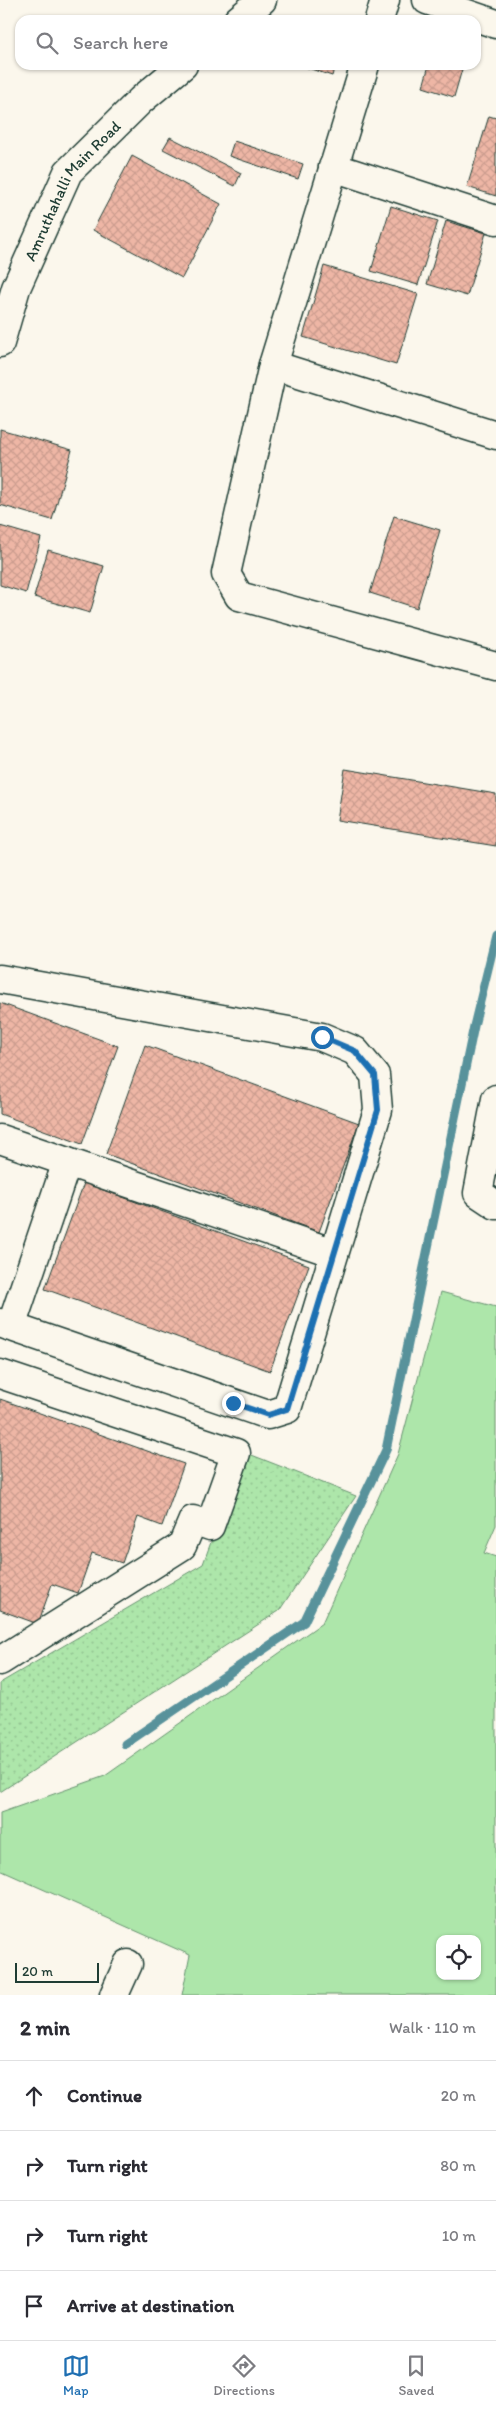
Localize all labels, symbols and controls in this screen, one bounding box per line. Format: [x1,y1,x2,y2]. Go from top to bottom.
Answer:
search box [15,15,481,70]
icon: search [33,29,61,57]
text: Search here [73,31,168,54]
street label: Amruthahalli Main Road [20,117,125,264]
route start [311,1026,334,1049]
route end [222,1392,245,1415]
map controls [436,1935,481,1980]
button: locate [436,1935,481,1980]
scale bar [15,1960,99,1983]
text: 20 m [22,1963,53,1980]
text: 2 min [20,2015,70,2040]
text: Walk · 110 m [389,2018,476,2037]
icon: ahead [20,2082,48,2110]
text: Continue [67,2084,142,2107]
text: 20 m [441,2086,476,2105]
icon: right [20,2152,48,2180]
text: Turn right [67,2154,148,2177]
text: 80 m [440,2156,476,2175]
icon: right [20,2222,48,2250]
text: Turn right [67,2224,148,2247]
text: 10 m [442,2226,476,2245]
icon: arrive [20,2292,48,2320]
text: Arrive at destination [67,2294,234,2317]
tab: Map [62,2352,90,2399]
tab: Directions [213,2352,275,2399]
tab: Saved [398,2352,434,2399]

